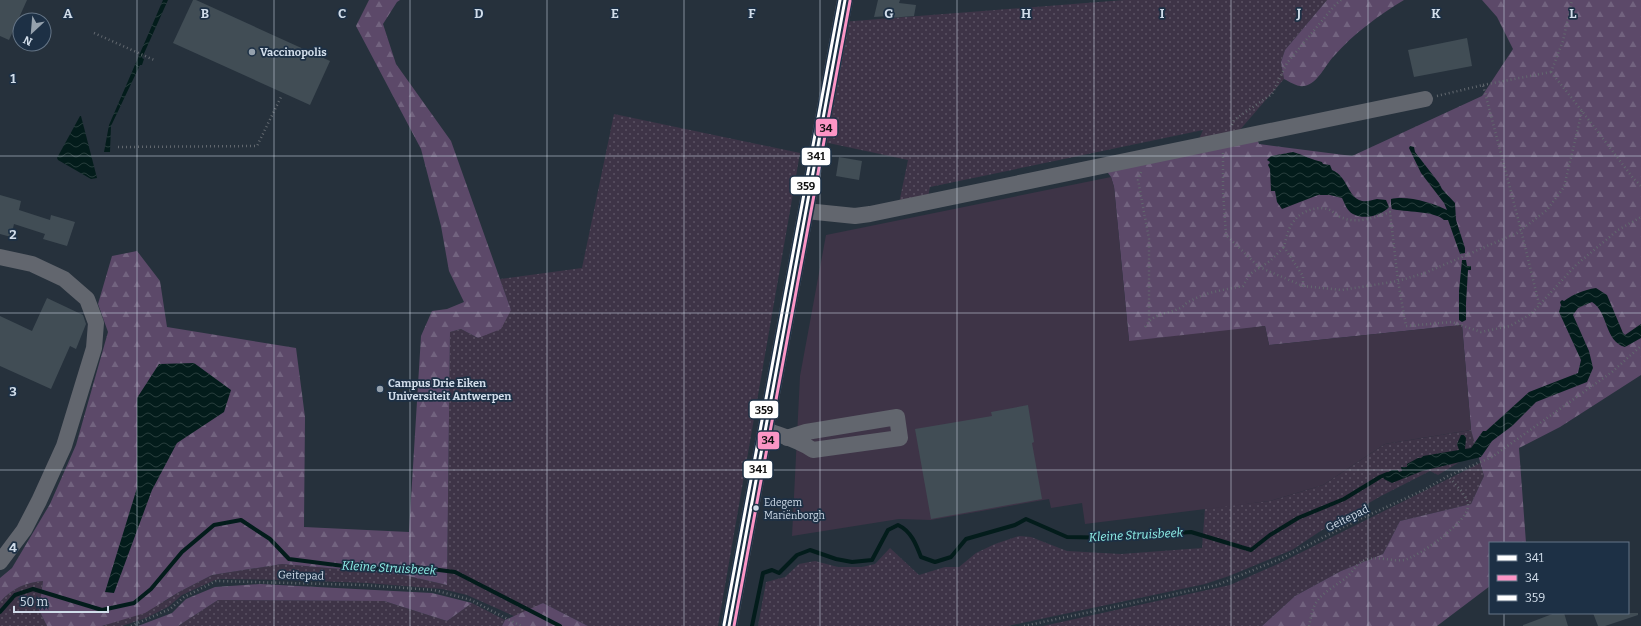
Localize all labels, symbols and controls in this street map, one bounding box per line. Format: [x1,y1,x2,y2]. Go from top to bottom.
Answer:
text: A [63,6,73,21]
text: B [201,6,209,21]
text: C [338,6,346,21]
text: D [474,6,484,21]
text: E [611,6,619,21]
text: F [748,6,756,21]
text: G [884,6,894,21]
text: H [1021,6,1031,21]
text: I [1160,6,1165,21]
text: J [1296,6,1302,21]
text: K [1431,6,1441,21]
text: L [1569,6,1577,21]
north arrow [12,12,52,52]
text: N [21,33,35,48]
place label: Vaccinopolis [260,46,327,59]
marker: Vaccinopolis [247,47,257,57]
text: 1 [10,71,16,86]
line badge: 34 [815,118,838,137]
text: 34 [819,122,833,135]
line badge: 341 [801,147,831,166]
text: 341 [807,150,825,163]
line badge: 359 [790,176,821,195]
text: 359 [797,180,816,193]
text: 2 [9,227,17,242]
place label: Campus Drie Eiken Universiteit Antwerpen [388,377,511,403]
text: 3 [9,384,17,399]
marker: Campus Drie Eiken Universiteit Antwerpen [375,384,385,394]
line badge: 359 [749,400,779,419]
text: 359 [755,404,774,417]
line badge: 34 [757,431,780,450]
text: 34 [761,434,775,447]
line badge: 341 [743,460,773,479]
text: 341 [749,463,767,476]
place label: Edegem Mariënborgh [764,497,826,522]
street label: Geitepad [1324,502,1371,534]
marker: Edegem Mariënborgh [751,503,761,513]
water label: Kleine Struisbeek [1088,526,1184,544]
text: 4 [9,540,17,555]
legend [1489,542,1629,614]
text: 341 [1525,551,1544,565]
water label: Kleine Struisbeek [341,559,437,577]
street label: Geitepad [278,568,325,583]
text: 34 [1525,571,1539,585]
scale bar [14,588,108,614]
text: 359 [1525,591,1545,605]
text: 50 m [20,595,49,609]

